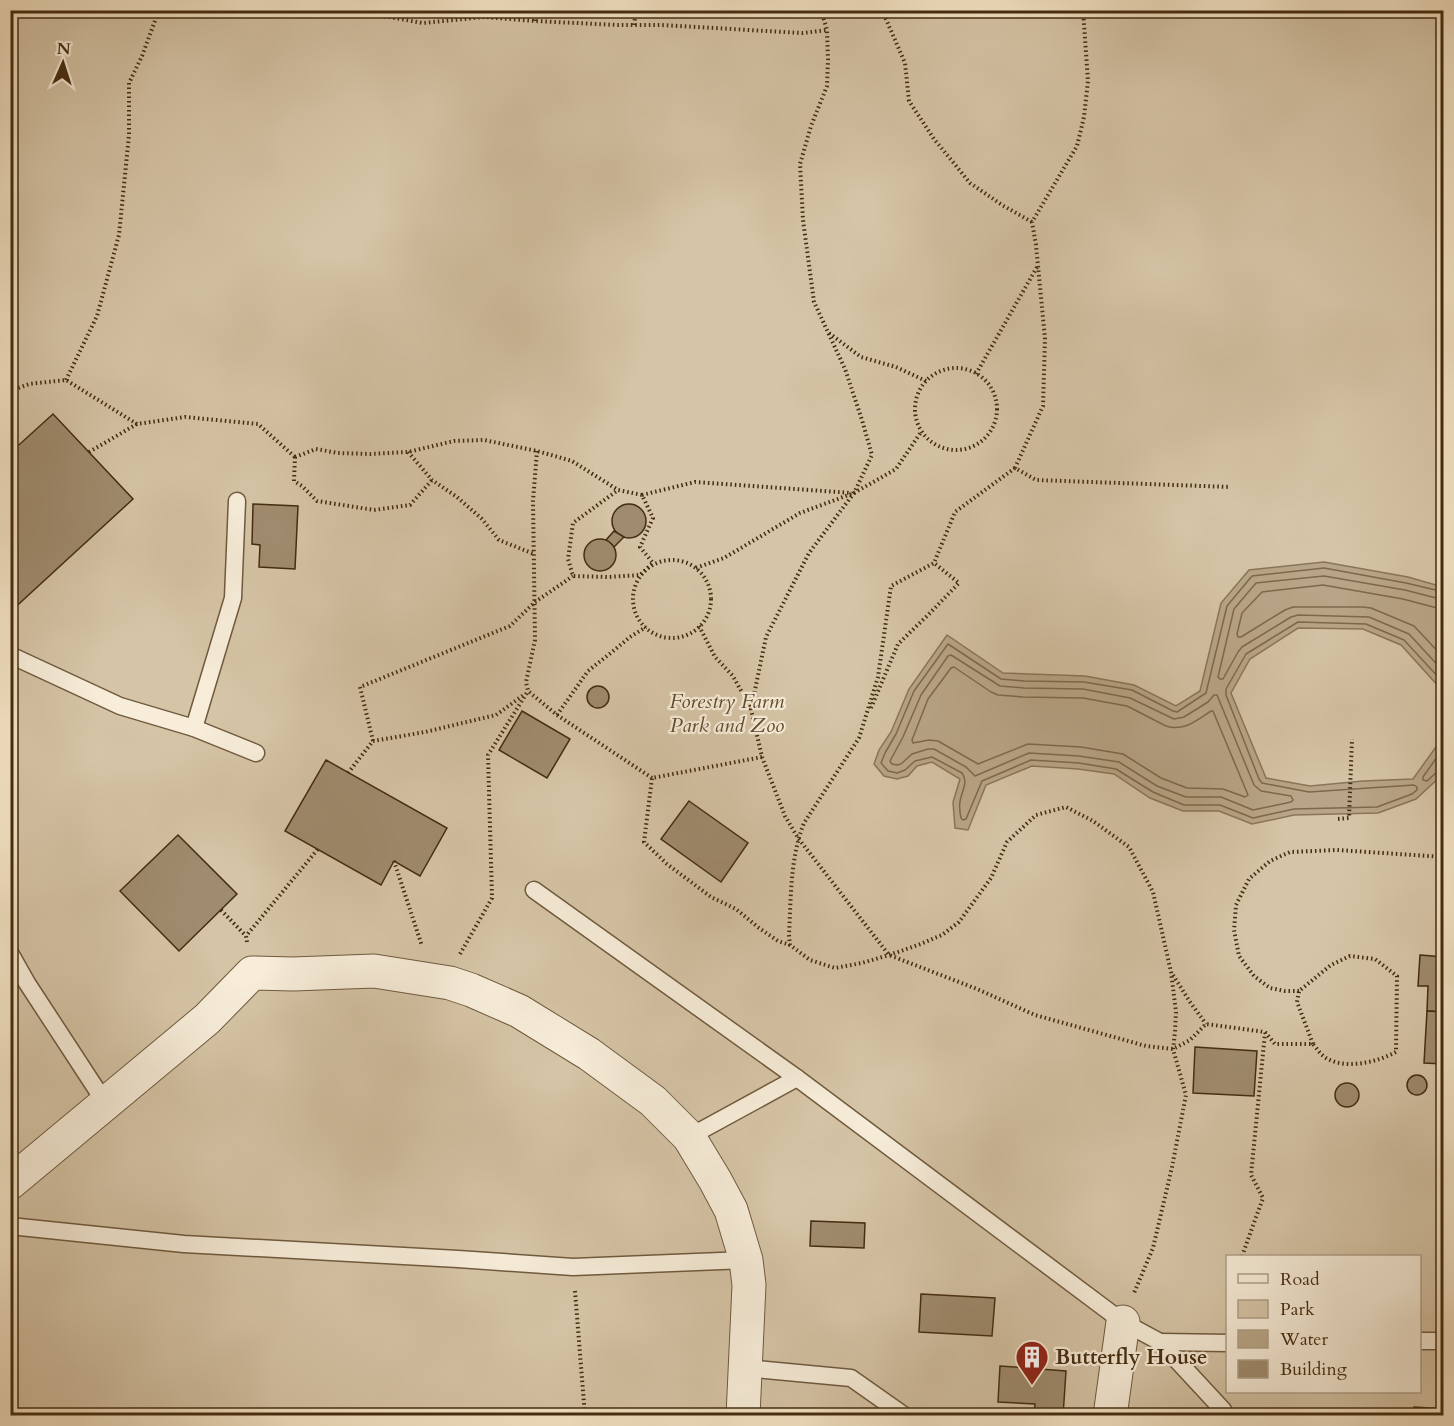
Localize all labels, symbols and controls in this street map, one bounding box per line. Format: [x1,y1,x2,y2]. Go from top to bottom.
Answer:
north arrow [33,33,93,93]
text: N [56,38,71,60]
park label: Forestry Farm Park and Zoo [670,687,785,740]
legend [1226,1255,1421,1393]
text: Road [1280,1267,1320,1292]
text: Park [1280,1297,1315,1322]
text: Water [1279,1327,1329,1352]
building icon: Butterfly House [1014,1339,1050,1386]
place label: Butterfly House [1055,1343,1207,1372]
text: Building [1280,1357,1348,1382]

